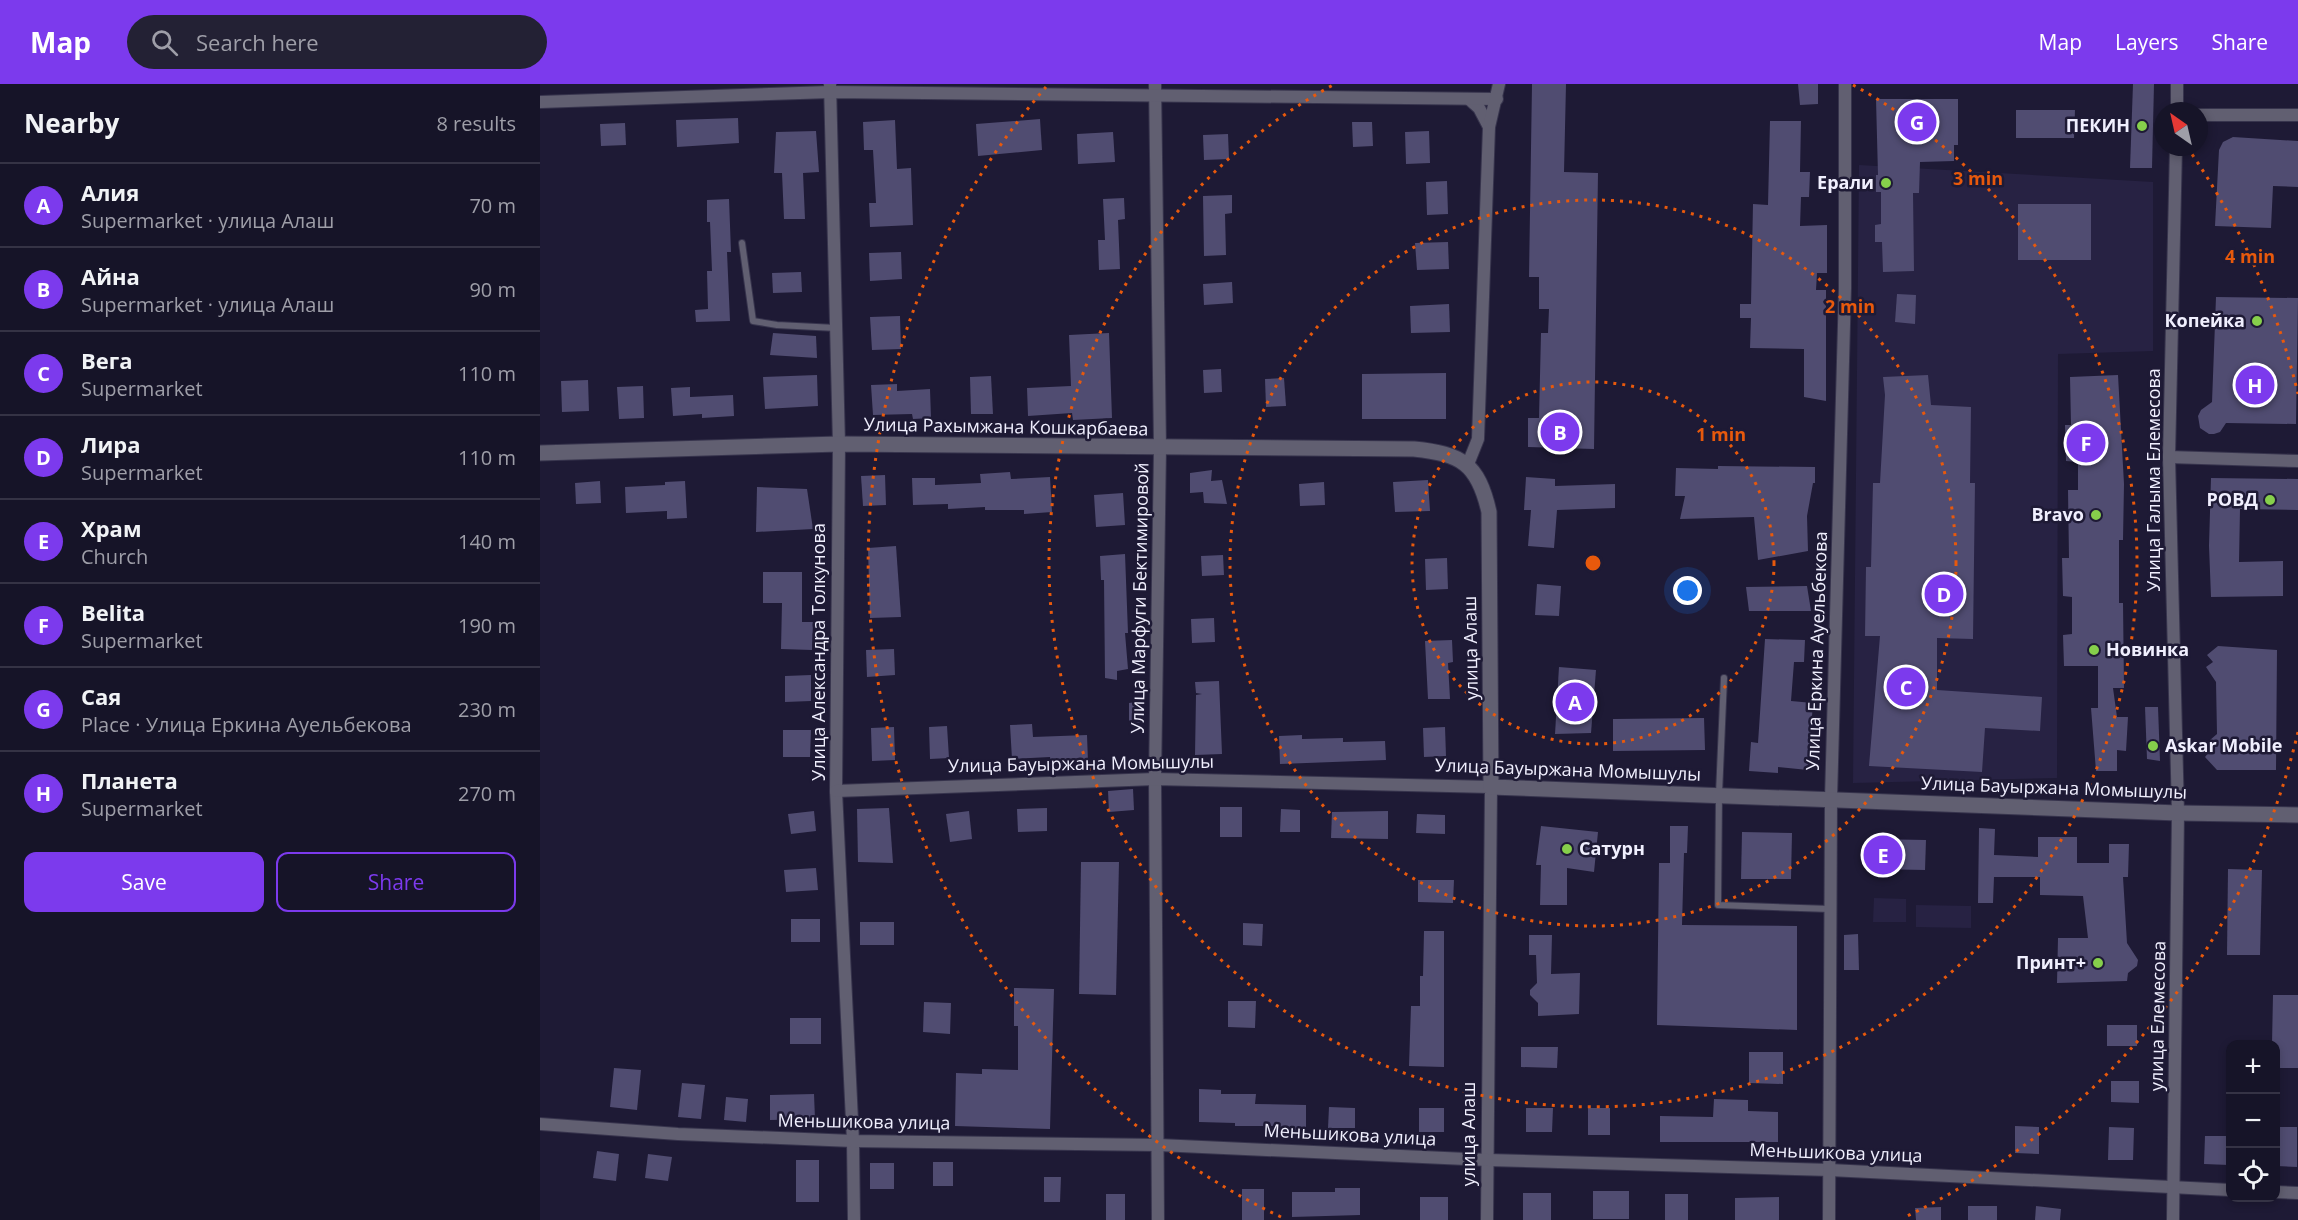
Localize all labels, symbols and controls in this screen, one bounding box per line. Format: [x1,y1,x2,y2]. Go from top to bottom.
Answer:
search box [127,15,547,69]
text: Map [30,23,91,61]
icon: search [148,26,181,59]
text: Search here [196,27,319,57]
text: Map [2039,28,2082,56]
text: Layers [2115,28,2179,56]
text: Share [2212,28,2268,56]
pin: G [1898,99,1936,144]
north arrow [2154,102,2208,156]
text: Nearby [24,105,119,141]
text: 8 results [436,110,516,137]
place label: ПЕКИН [2066,113,2130,137]
marker: ПЕКИН [2135,119,2149,133]
text: 3 min [1953,166,2003,190]
place label: Ерали [1817,170,1874,194]
marker: Ерали [1879,176,1893,190]
text: Алия [81,177,139,207]
text: A [37,192,50,219]
text: 70 m [469,192,516,219]
text: Supermarket · улица Алаш [81,207,334,234]
text: 4 min [2225,244,2275,268]
text: Айна [81,261,140,291]
text: B [37,276,50,303]
text: 90 m [469,276,516,303]
text: Supermarket · улица Алаш [81,291,334,318]
text: 2 min [1825,294,1875,318]
place label: Копейка [2164,308,2245,332]
marker: Копейка [2250,314,2264,328]
text: Вега [81,345,133,375]
text: C [37,360,50,387]
text: 110 m [458,360,516,387]
pin: H [2236,362,2274,408]
street label: Улица Галыма Елемесова [2141,368,2165,592]
text: Supermarket [81,375,203,402]
pin: B [1540,410,1580,454]
street label: Улица Рахымжана Кошкарбаева [863,412,1149,440]
pin: F [2066,420,2106,466]
text: 1 min [1696,422,1746,446]
text: Лира [81,429,140,459]
text: D [36,444,51,471]
text: 110 m [458,444,516,471]
text: Supermarket [81,459,203,486]
street label: Улица Марфуги Бектимировой [1125,462,1153,734]
place label: РОВД [2207,487,2258,511]
marker: РОВД [2263,493,2277,507]
place label: Bravo [2031,502,2084,526]
marker: Bravo [2089,508,2103,522]
text: Храм [81,513,141,543]
street label: Улица Александра Толкунова [806,523,830,781]
text: E [38,528,49,555]
text: 140 m [458,528,516,555]
street label: Улица Еркина Ауельбекова [1800,531,1832,771]
text: Church [81,543,148,570]
centre of rings [1583,553,1603,573]
pin: D [1924,572,1964,616]
your location [1673,576,1702,605]
street label: улица Алаш [1457,596,1483,700]
text: Belita [81,597,145,627]
text: F [38,612,49,639]
text: 190 m [458,612,516,639]
text: Supermarket [81,627,203,654]
place label: Новинка [2106,637,2189,661]
marker: Новинка [2087,643,2101,657]
pin: C [1886,664,1926,710]
pin: A [1556,680,1594,724]
text: Сая [81,681,121,711]
text: G [36,696,51,723]
text: 230 m [458,696,516,723]
text: Place · Улица Еркина Ауельбекова [81,711,412,738]
place label: Askar Mobile [2165,733,2282,757]
marker: Askar Mobile [2146,739,2160,753]
street label: Улица Бауыржана Момышулы [948,749,1214,777]
street label: Улица Бауыржана Момышулы [1435,752,1701,786]
text: Планета [81,765,178,795]
street label: Улица Бауыржана Момышулы [1921,770,2187,804]
text: H [36,780,51,807]
text: 270 m [458,780,516,807]
text: Supermarket [81,795,203,822]
pin: E [1864,832,1902,878]
place label: Сатурн [1579,836,1645,860]
marker: Сатурн [1560,842,1574,856]
button: Save [24,852,264,912]
button: Share [276,852,516,912]
street label: улица Елемесова [2144,941,2170,1091]
place label: Принт+ [2016,950,2086,974]
marker: Принт+ [2091,956,2105,970]
map controls [2226,1040,2280,1202]
button: + [2226,1040,2280,1094]
street label: улица Алаш [1456,1082,1480,1186]
button: − [2226,1094,2280,1148]
street label: Меньшикова улица [777,1107,951,1135]
street label: Меньшикова улица [1263,1117,1437,1151]
street label: Меньшикова улица [1749,1137,1923,1167]
button: locate [2226,1148,2280,1202]

